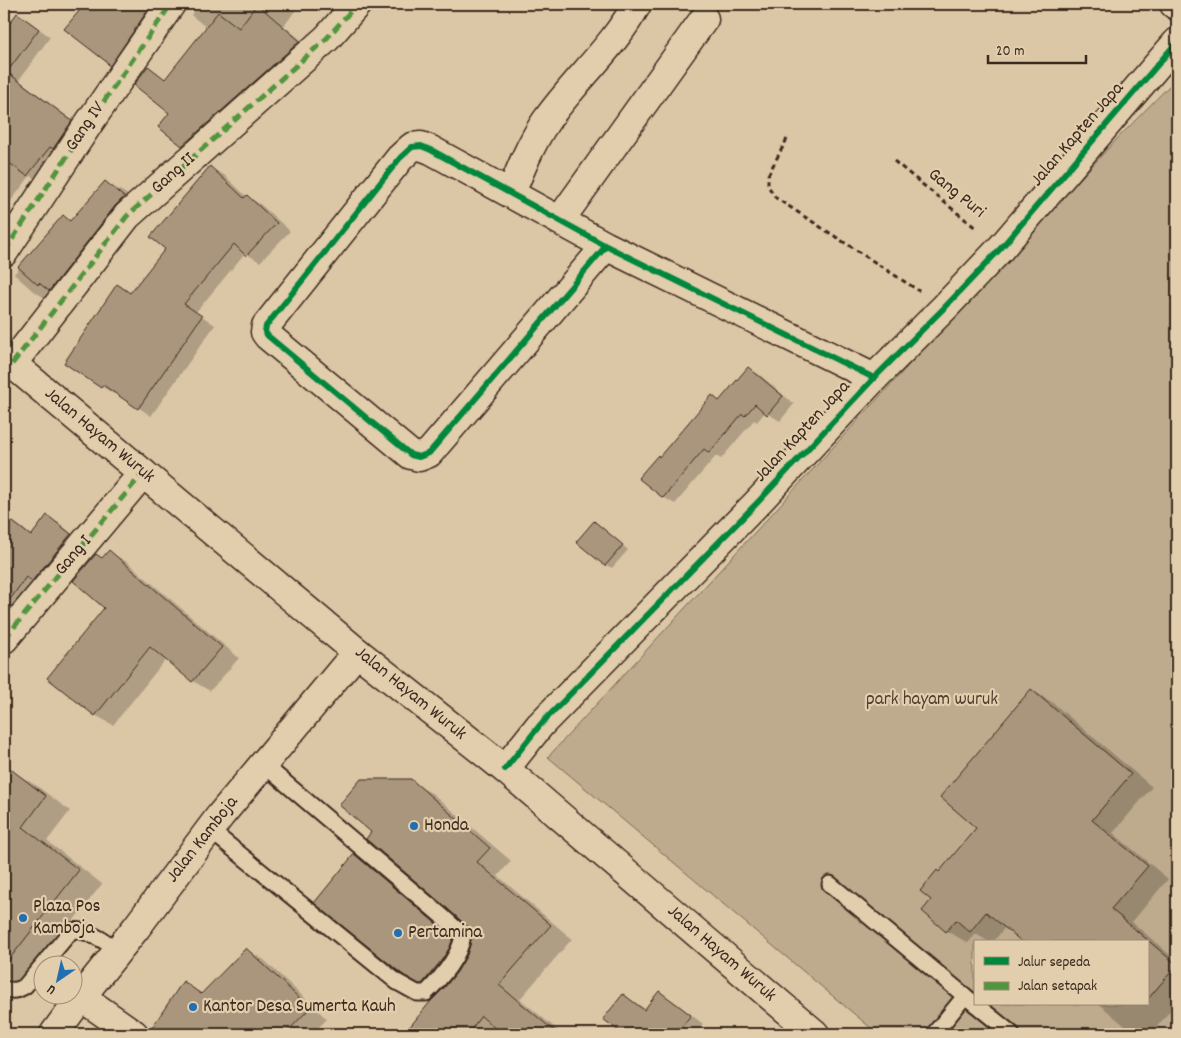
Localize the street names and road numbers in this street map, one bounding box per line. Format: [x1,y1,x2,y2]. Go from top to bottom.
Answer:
street label: Jalan Kapten Japa [1025,76,1132,193]
street label: Gang IV [59,97,113,157]
street label: Gang II [146,147,202,201]
street label: Gang Puri [921,162,991,226]
street label: Jalan Kapten Japa [749,374,858,489]
street label: Jalan Hayam Wuruk [38,382,160,491]
street label: Gang I [49,530,99,582]
street label: Jalan Hayam Wuruk [348,640,472,748]
street label: Jalan Kamboja [160,790,246,889]
street label: Jalan Hayam Wuruk [660,899,782,1009]

